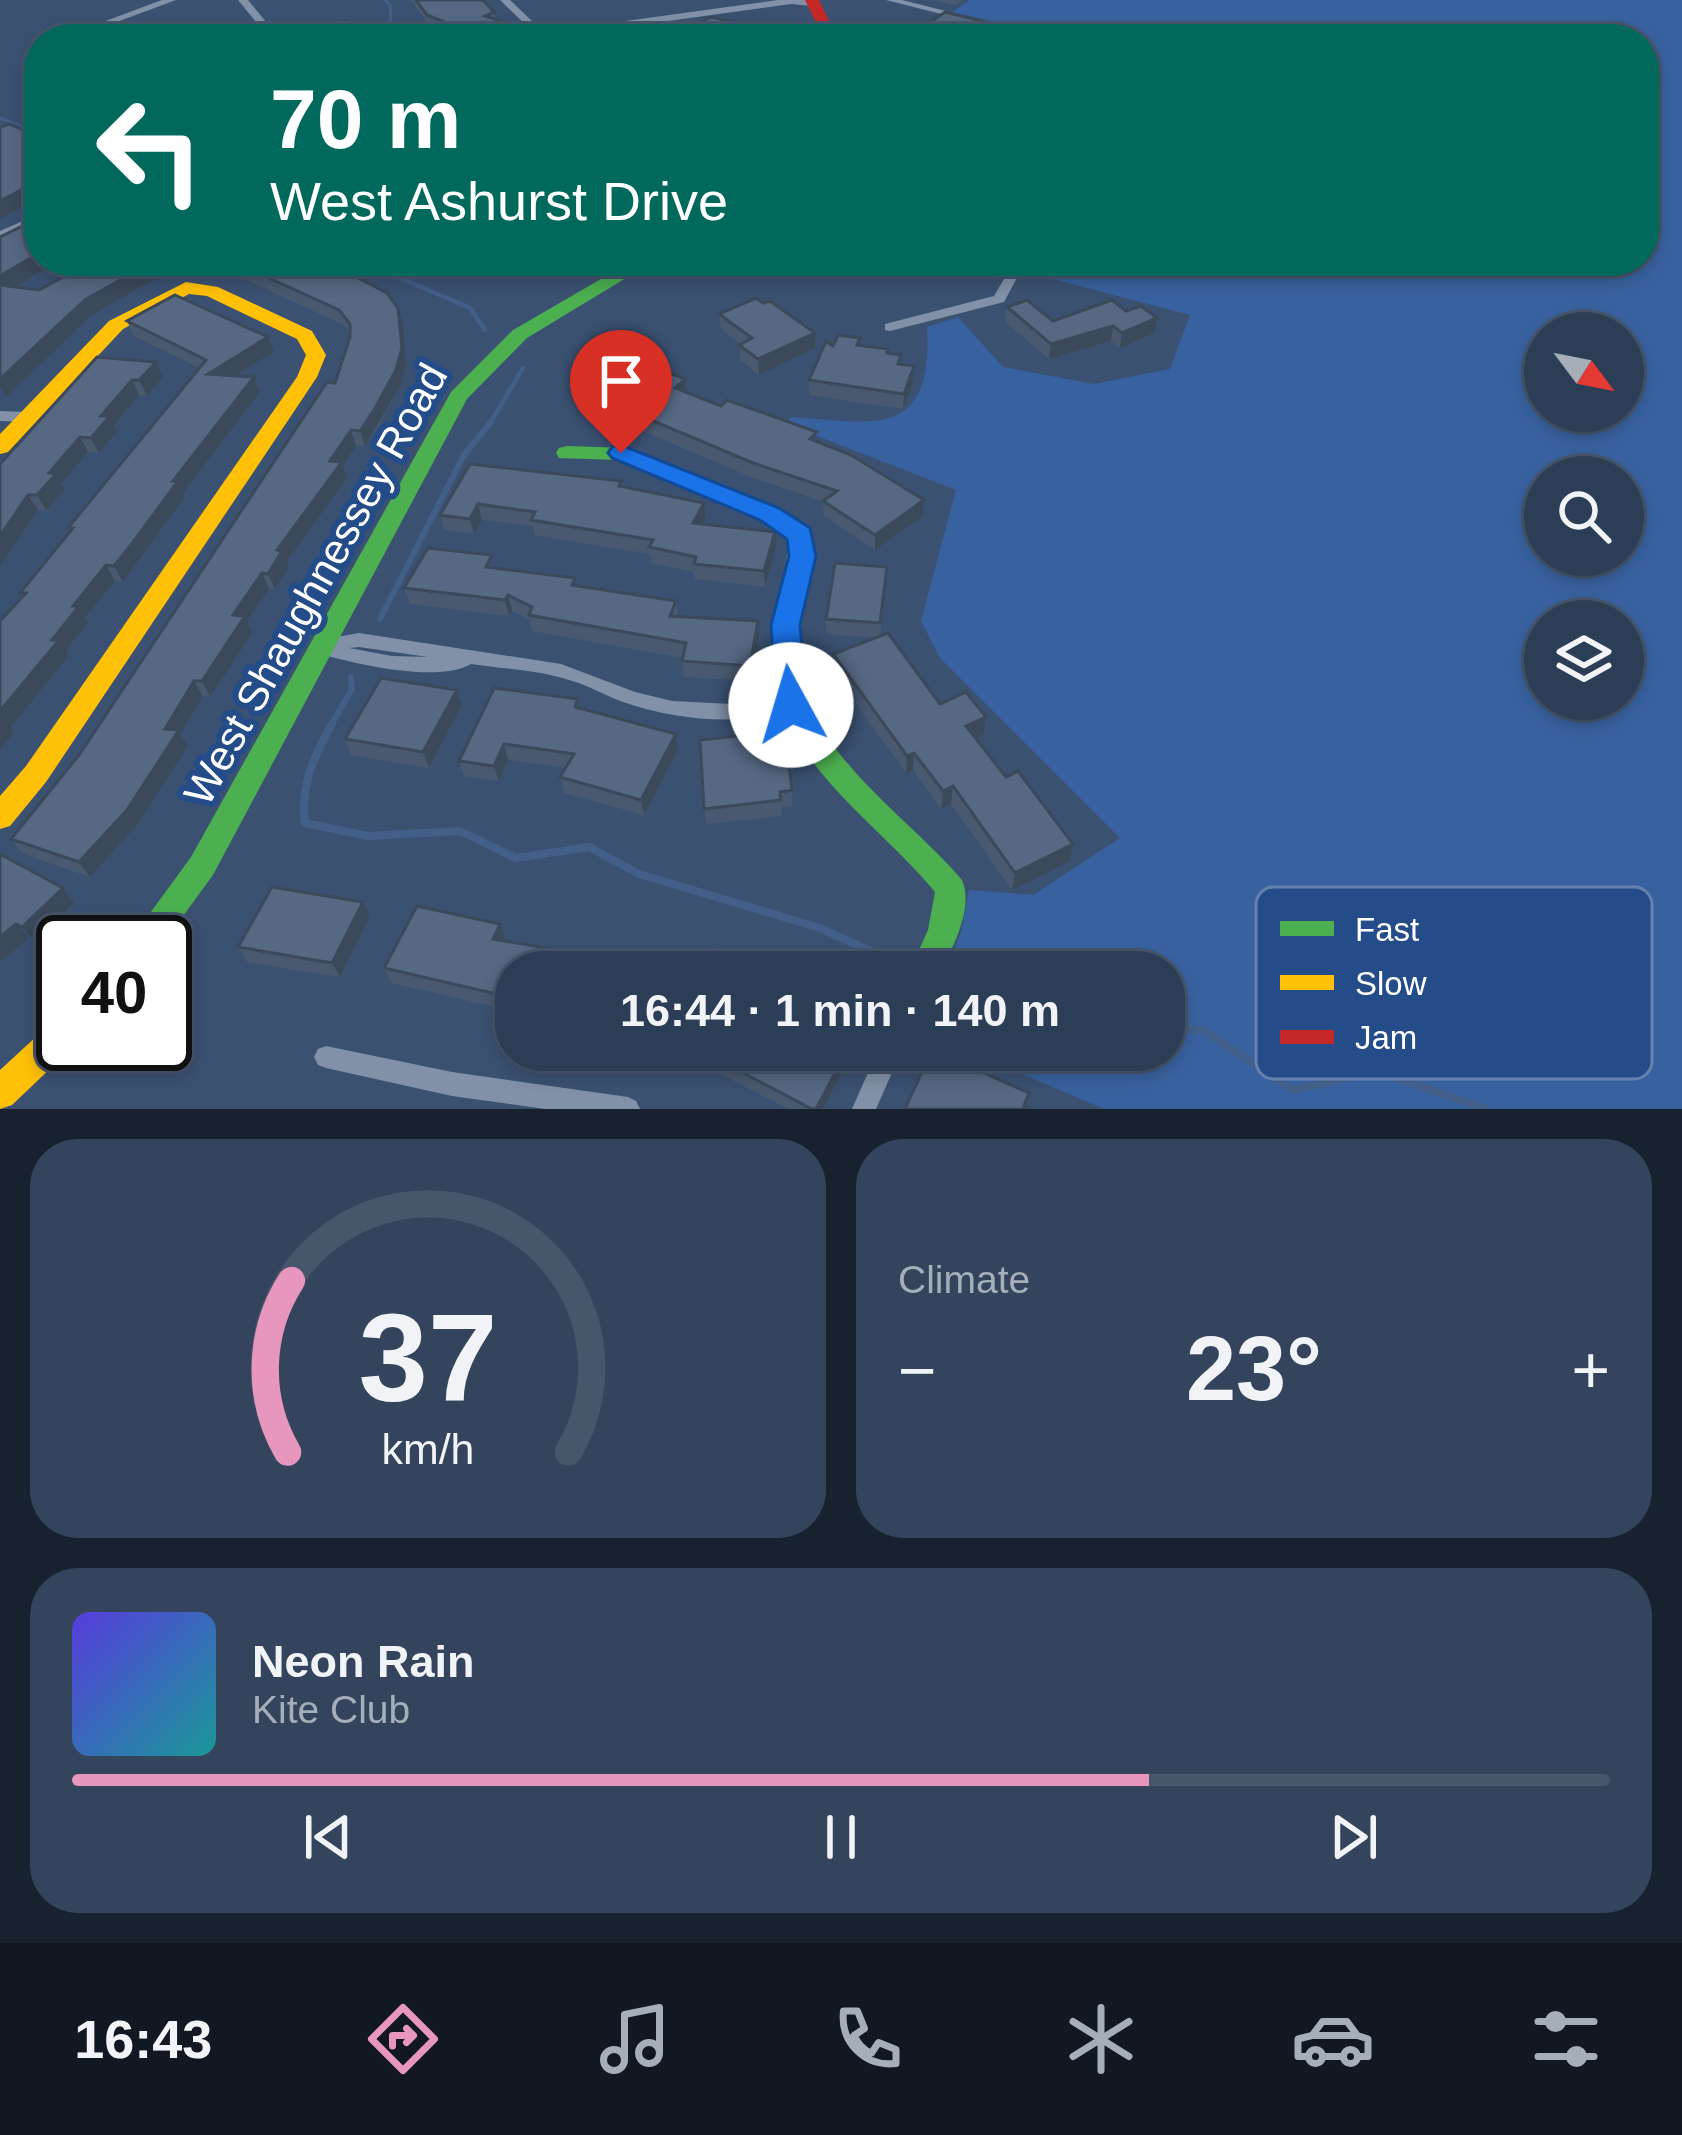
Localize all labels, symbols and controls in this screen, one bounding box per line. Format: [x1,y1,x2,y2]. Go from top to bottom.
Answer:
icon: left [72,72,228,228]
text: 70 m [270,72,461,166]
text: West Ashurst Drive [270,171,728,231]
north arrow [1524,312,1644,432]
map controls [1524,312,1644,720]
pin [570,330,672,453]
icon: arrive [588,348,654,414]
street label: West Shaughnessey Road [175,356,456,813]
button: search [1524,456,1644,576]
button: layers [1524,600,1644,720]
position arrow [728,642,854,768]
legend [1256,887,1652,1079]
text: Fast [1355,911,1419,948]
speed limit sign: 40 [36,915,192,1071]
text: Slow [1355,965,1427,1002]
text: 16:44 · 1 min · 140 m [620,985,1060,1036]
text: Jam [1355,1019,1417,1056]
text: Climate [898,1258,1030,1301]
text: 37 [359,1288,497,1427]
text: 23° [1186,1319,1322,1419]
text: − [898,1333,937,1407]
text: + [1571,1333,1610,1407]
text: km/h [382,1424,474,1472]
text: Neon Rain [252,1636,475,1687]
text: Kite Club [252,1688,410,1731]
icon: previous [295,1804,361,1870]
icon: pause [808,1804,874,1870]
icon: next [1321,1804,1387,1870]
icon: directions [361,1997,445,2081]
icon: music [593,1997,677,2081]
icon: phone [826,1997,910,2081]
icon: climate [1059,1997,1143,2081]
icon: car [1291,1997,1375,2081]
icon: filters [1524,1997,1608,2081]
text: 16:43 [74,2009,212,2069]

